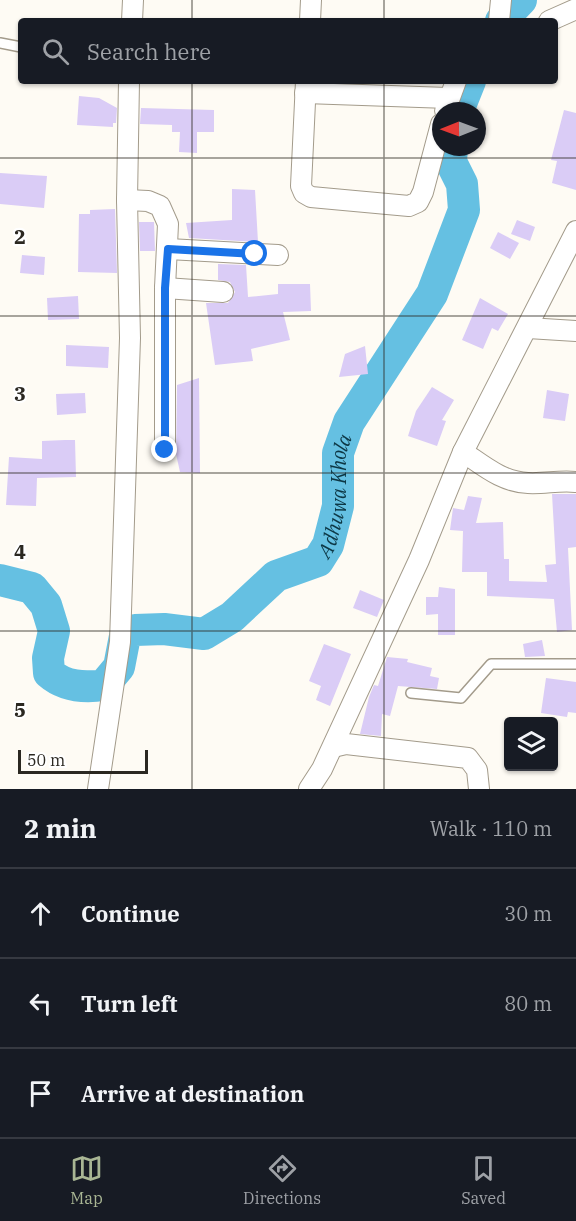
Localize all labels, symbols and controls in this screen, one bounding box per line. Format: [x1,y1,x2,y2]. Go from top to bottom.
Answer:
search box [18,18,558,84]
icon: search [39,35,72,68]
text: Search here [87,37,211,66]
north arrow [432,102,486,156]
text: 2 [14,223,26,250]
route start [241,240,267,266]
text: 3 [14,380,26,407]
water label: Adhuwa Khola [309,430,357,564]
route end [151,436,177,462]
text: 4 [14,538,26,565]
text: 5 [14,696,26,723]
map controls [504,717,558,771]
button: layers [504,717,558,771]
scale bar [18,747,148,774]
text: 50 m [27,750,65,770]
text: 2 min [24,811,97,845]
text: Walk · 110 m [430,815,552,842]
icon: ahead [24,897,57,930]
text: Continue [81,899,180,928]
text: 30 m [504,900,552,927]
icon: left [24,987,57,1020]
text: Turn left [81,989,177,1018]
text: 80 m [504,990,552,1017]
icon: arrive [24,1077,57,1110]
text: Arrive at destination [81,1079,304,1108]
tab: Map [70,1152,103,1208]
tab: Directions [243,1152,321,1208]
tab: Saved [461,1152,506,1208]

